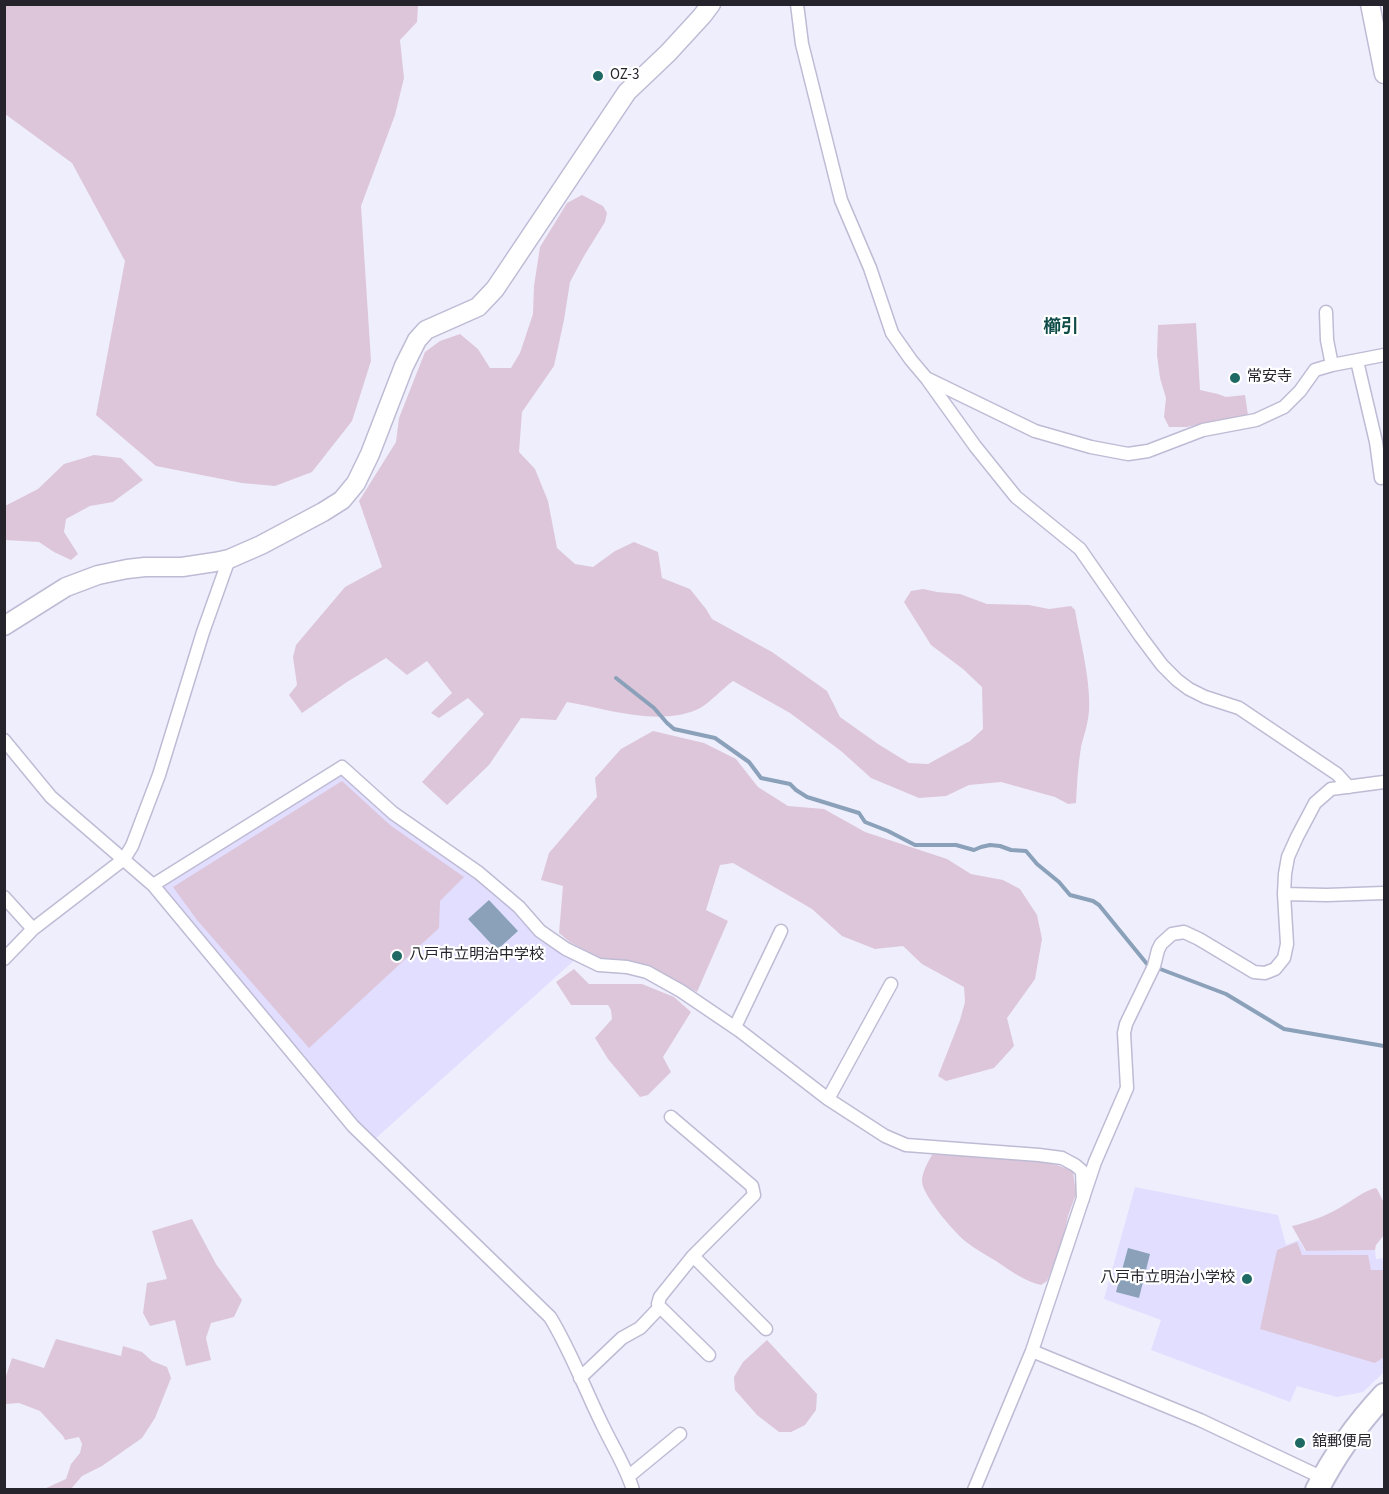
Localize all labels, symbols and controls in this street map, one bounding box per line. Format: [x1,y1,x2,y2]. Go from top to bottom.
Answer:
place label: OZ-3 [610,67,639,85]
marker: OZ-3 [591,69,605,83]
district label: 櫛引 [1043,317,1079,339]
place label: 常安寺 [1247,369,1292,387]
marker: 常安寺 [1228,371,1242,385]
place label: 八戸市立明治中学校 [409,947,544,965]
marker: 八戸市立明治中学校 [390,949,404,963]
place label: 八戸市立明治小学校 [1100,1270,1235,1288]
marker: 八戸市立明治小学校 [1240,1272,1254,1286]
place label: 舘郵便局 [1312,1434,1372,1452]
marker: 舘郵便局 [1293,1436,1307,1450]

